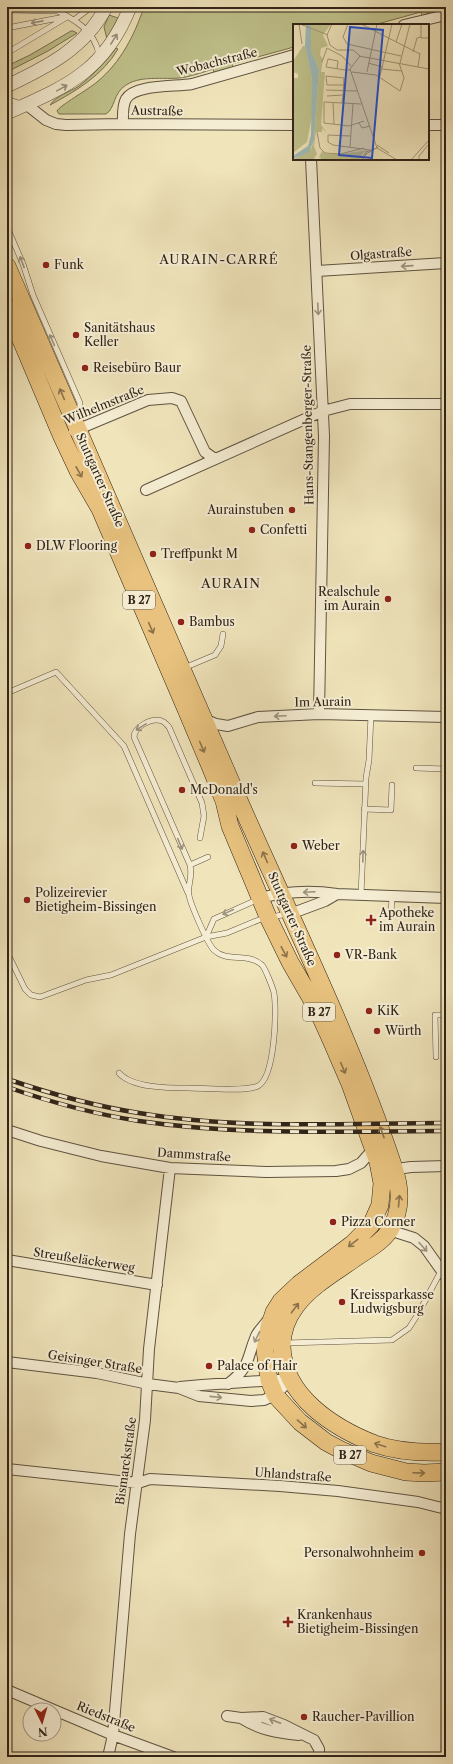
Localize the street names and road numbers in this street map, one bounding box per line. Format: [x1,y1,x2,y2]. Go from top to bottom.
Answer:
street label: Wobachstraße [174,44,259,79]
street label: Austraße [130,103,183,118]
street label: Olgastraße [350,244,413,263]
street label: Hans-Stangenberger-Straße [299,344,316,505]
street label: Wilhelmstraße [61,382,146,428]
street label: Stuttgarter Straße [73,430,128,530]
road number: B 27 [123,591,155,609]
street label: Im Aurain [294,693,352,709]
street label: Stuttgarter Straße [265,869,320,969]
road number: B 27 [303,1003,335,1021]
street label: Dammstraße [157,1144,232,1165]
street label: Streußeläckerweg [32,1244,137,1275]
street label: Geisinger Straße [47,1347,144,1376]
street label: Bismarckstraße [112,1416,139,1506]
road number: B 27 [334,1446,366,1464]
street label: Uhlandstraße [254,1464,332,1485]
street label: Riedstraße [75,1698,138,1735]

